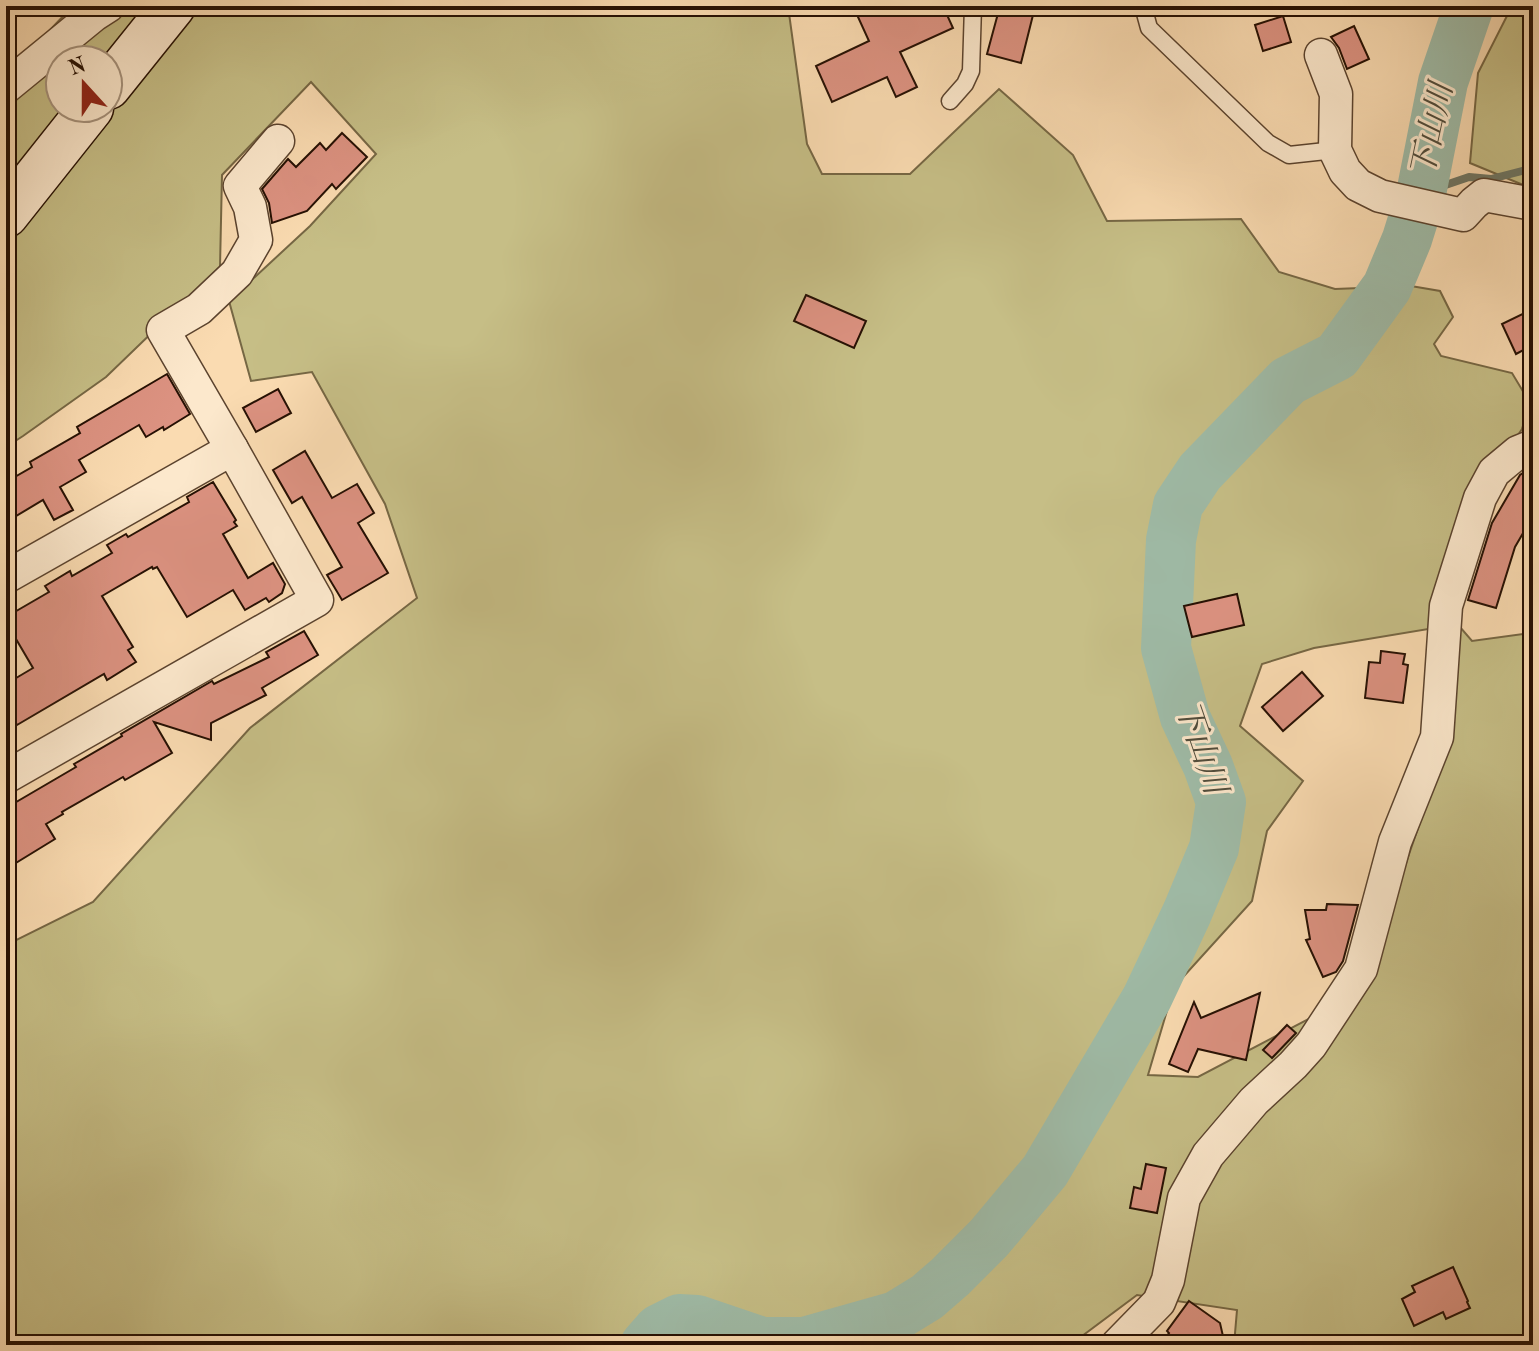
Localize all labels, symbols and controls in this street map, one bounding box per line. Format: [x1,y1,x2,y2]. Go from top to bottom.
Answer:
north arrow [44,44,124,124]
text: N [66,54,90,80]
water label: 下山川 [1405,77,1460,181]
water label: 下山川 [1168,696,1234,801]

